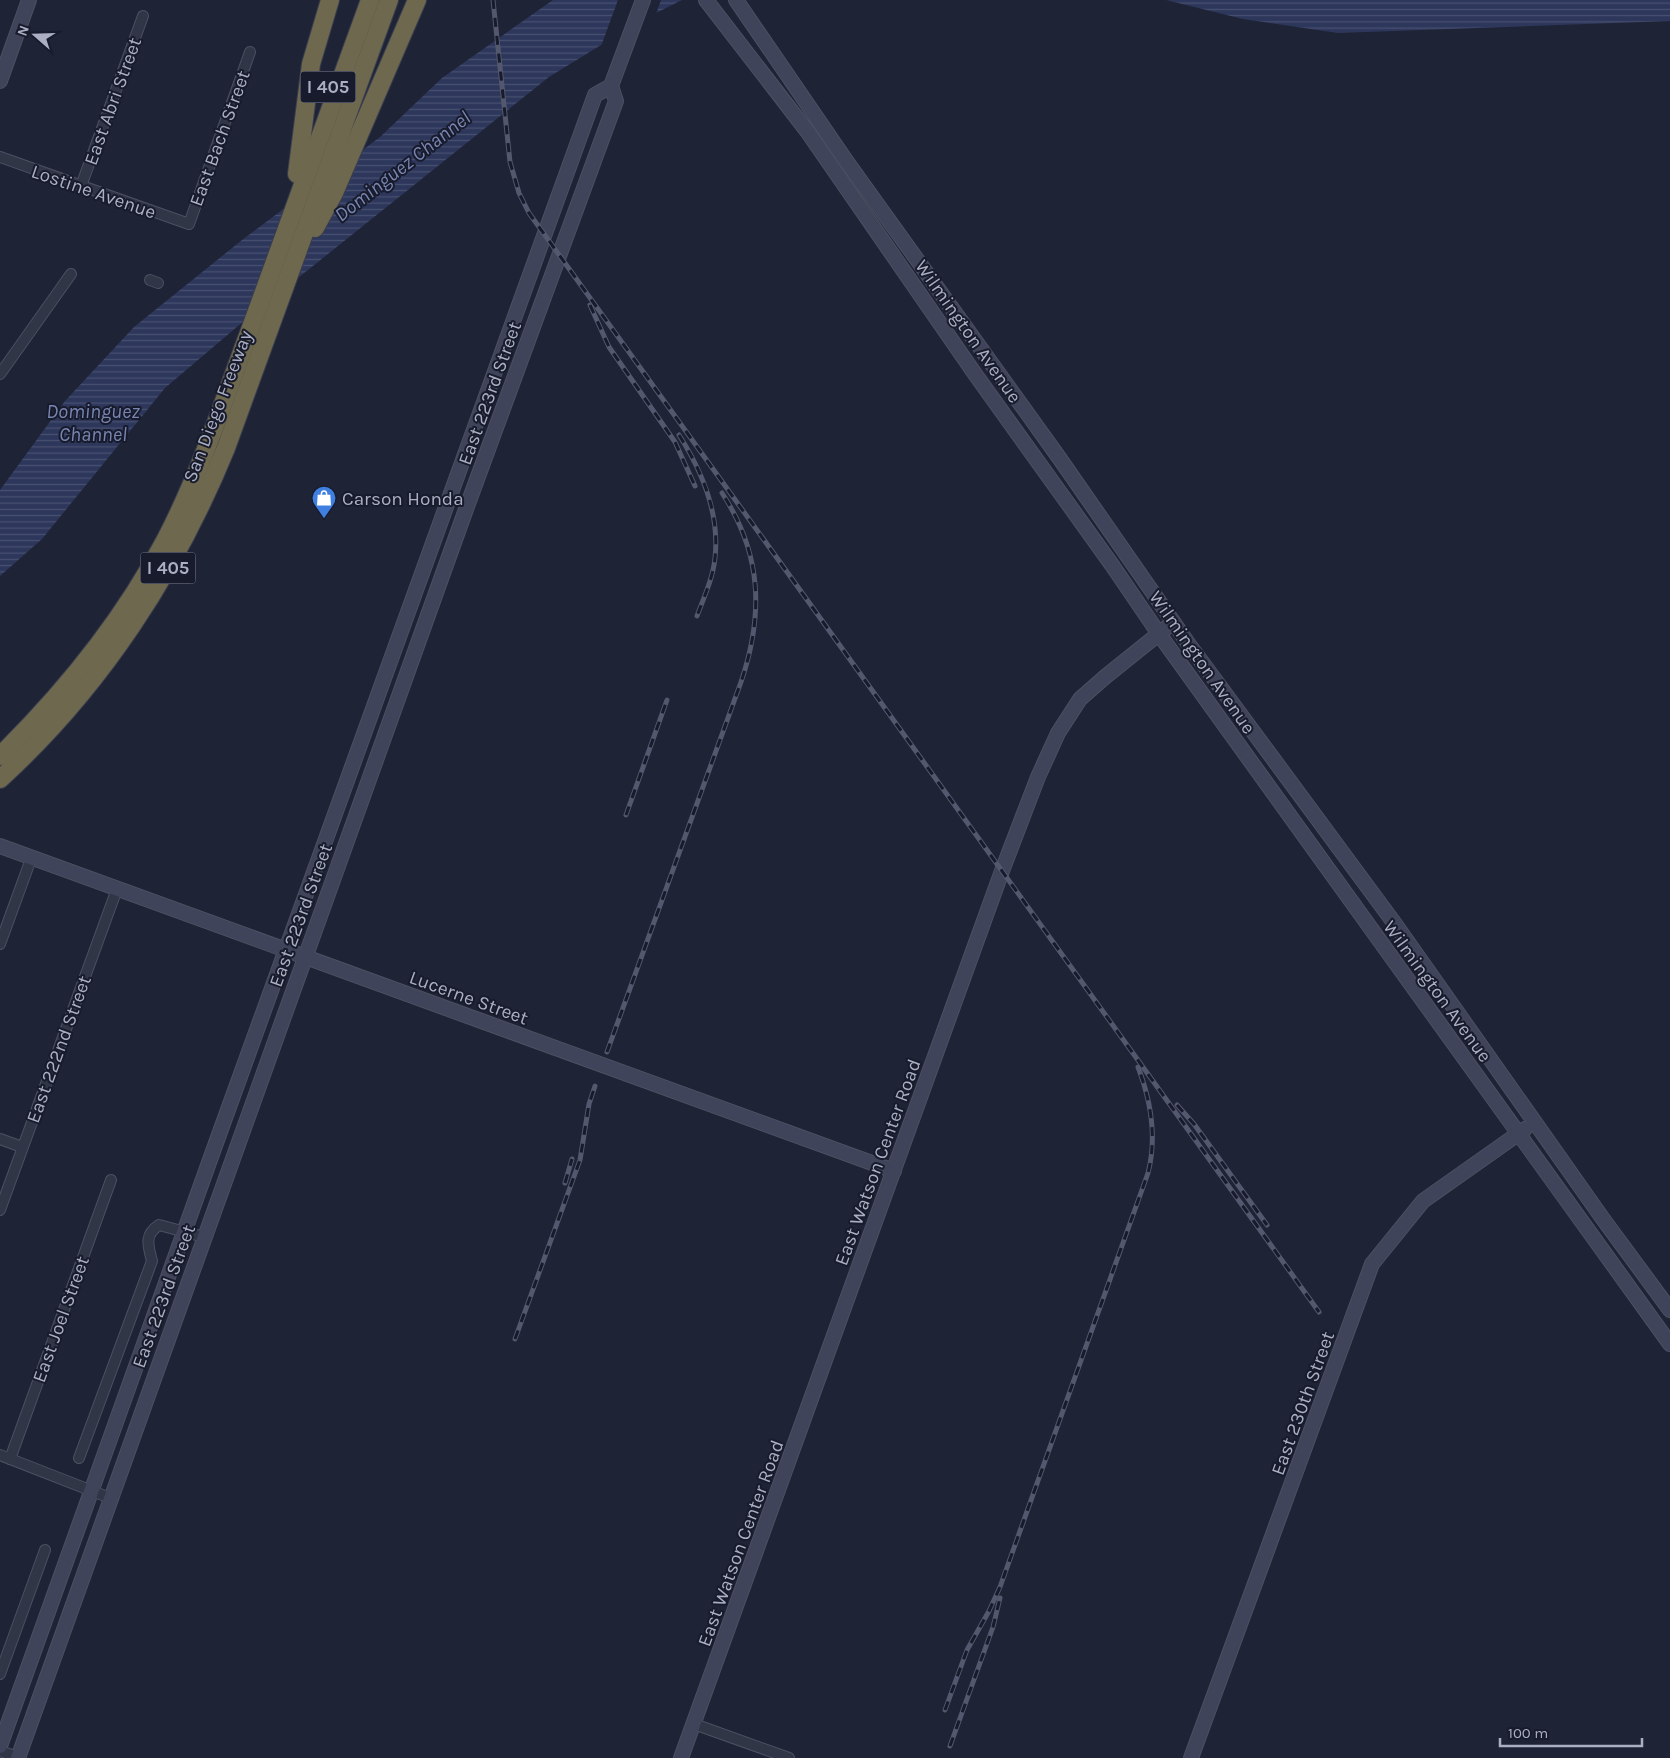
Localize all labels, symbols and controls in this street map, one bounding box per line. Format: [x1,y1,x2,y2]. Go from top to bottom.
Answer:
north arrow [10,10,60,60]
text: N [14,23,33,38]
street label: East Abri Street [80,35,146,168]
street label: East Bach Street [185,67,255,209]
road number: I 405 [300,72,356,102]
water label: Dominguez Channel [330,106,475,227]
street label: Lostine Avenue [28,160,159,224]
street label: Wilmington Avenue [911,256,1026,407]
street label: East 223rd Street [454,319,526,468]
street label: San Diego Freeway [179,327,257,485]
water label: Dominguez Channel [46,400,140,446]
shop icon: Carson Honda [311,485,337,519]
place label: Carson Honda [342,488,464,510]
road number: I 405 [140,552,196,584]
street label: Wilmington Avenue [1145,587,1260,738]
street label: East 223rd Street [265,841,337,990]
street label: Wilmington Avenue [1378,917,1496,1067]
street label: Lucerne Street [406,966,531,1030]
street label: East 222nd Street [22,973,96,1126]
street label: East Watson Center Road [830,1056,926,1269]
street label: East 223rd Street [128,1222,200,1371]
street label: East Joel Street [28,1253,94,1385]
street label: East 230th Street [1267,1328,1339,1478]
street label: East Watson Center Road [693,1437,789,1650]
scale bar [1500,1716,1642,1748]
text: 100 m [1508,1724,1548,1742]

